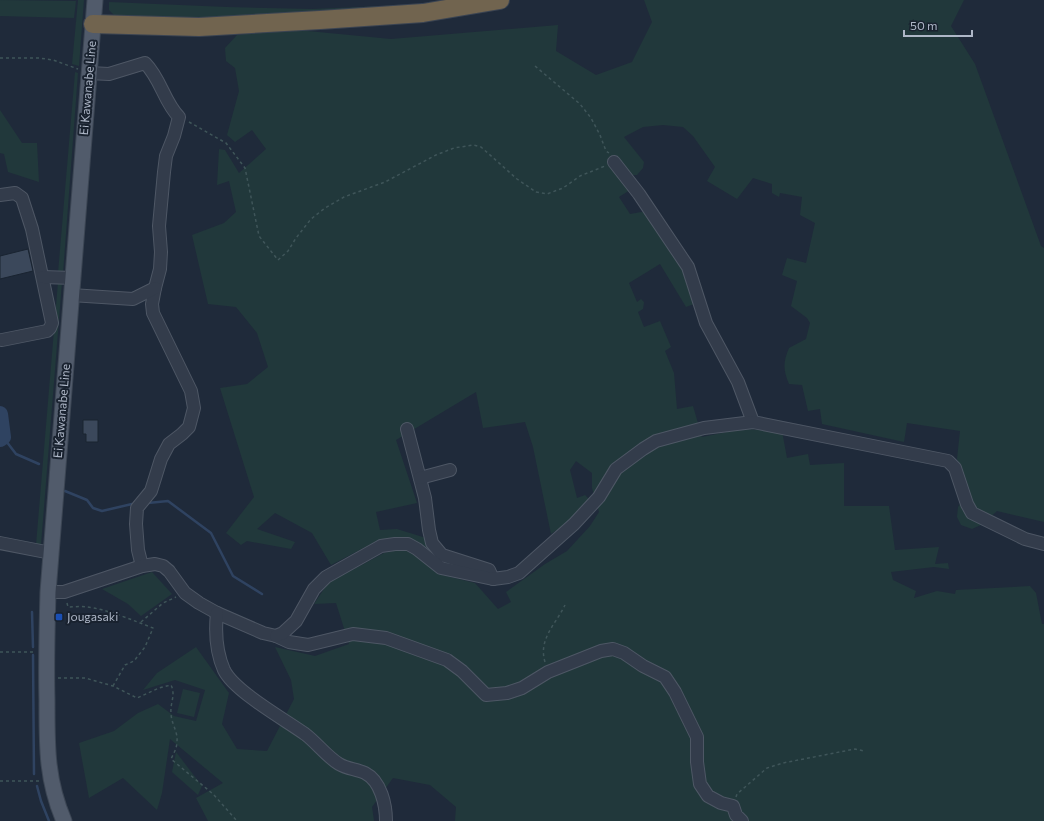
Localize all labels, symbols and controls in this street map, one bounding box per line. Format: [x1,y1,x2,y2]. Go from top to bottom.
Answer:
scale bar [904,12,972,38]
text: 50 m [910,18,938,32]
street label: Ei Kawanabe Line [76,40,98,136]
street label: Ei Kawanabe Line [50,363,72,459]
place label: Jougasaki [67,609,118,624]
marker: Jougasaki [54,612,64,622]

